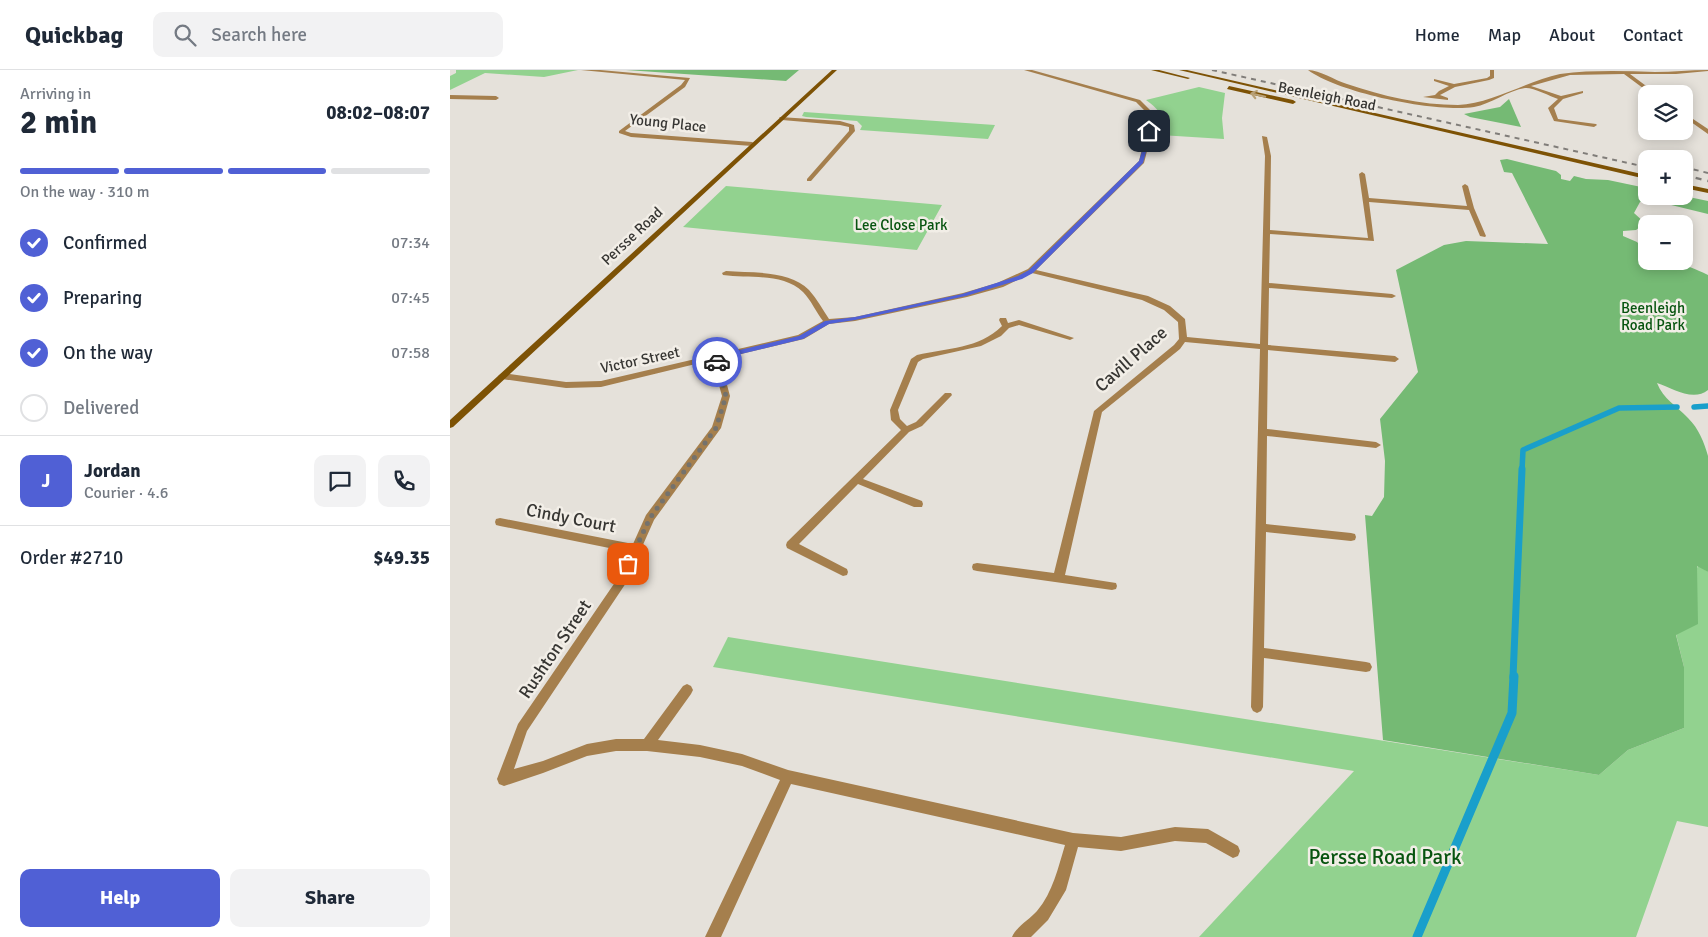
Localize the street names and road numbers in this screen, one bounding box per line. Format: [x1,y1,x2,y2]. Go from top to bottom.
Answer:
street label: Beenleigh Road [1276,78,1378,114]
street label: Young Place [629,110,707,136]
street label: Persse Road [598,203,666,269]
street label: Cavill Place [1090,322,1172,396]
street label: Victor Street [599,343,681,377]
street label: Cindy Court [524,499,618,537]
street label: Rushton Street [514,596,596,702]

